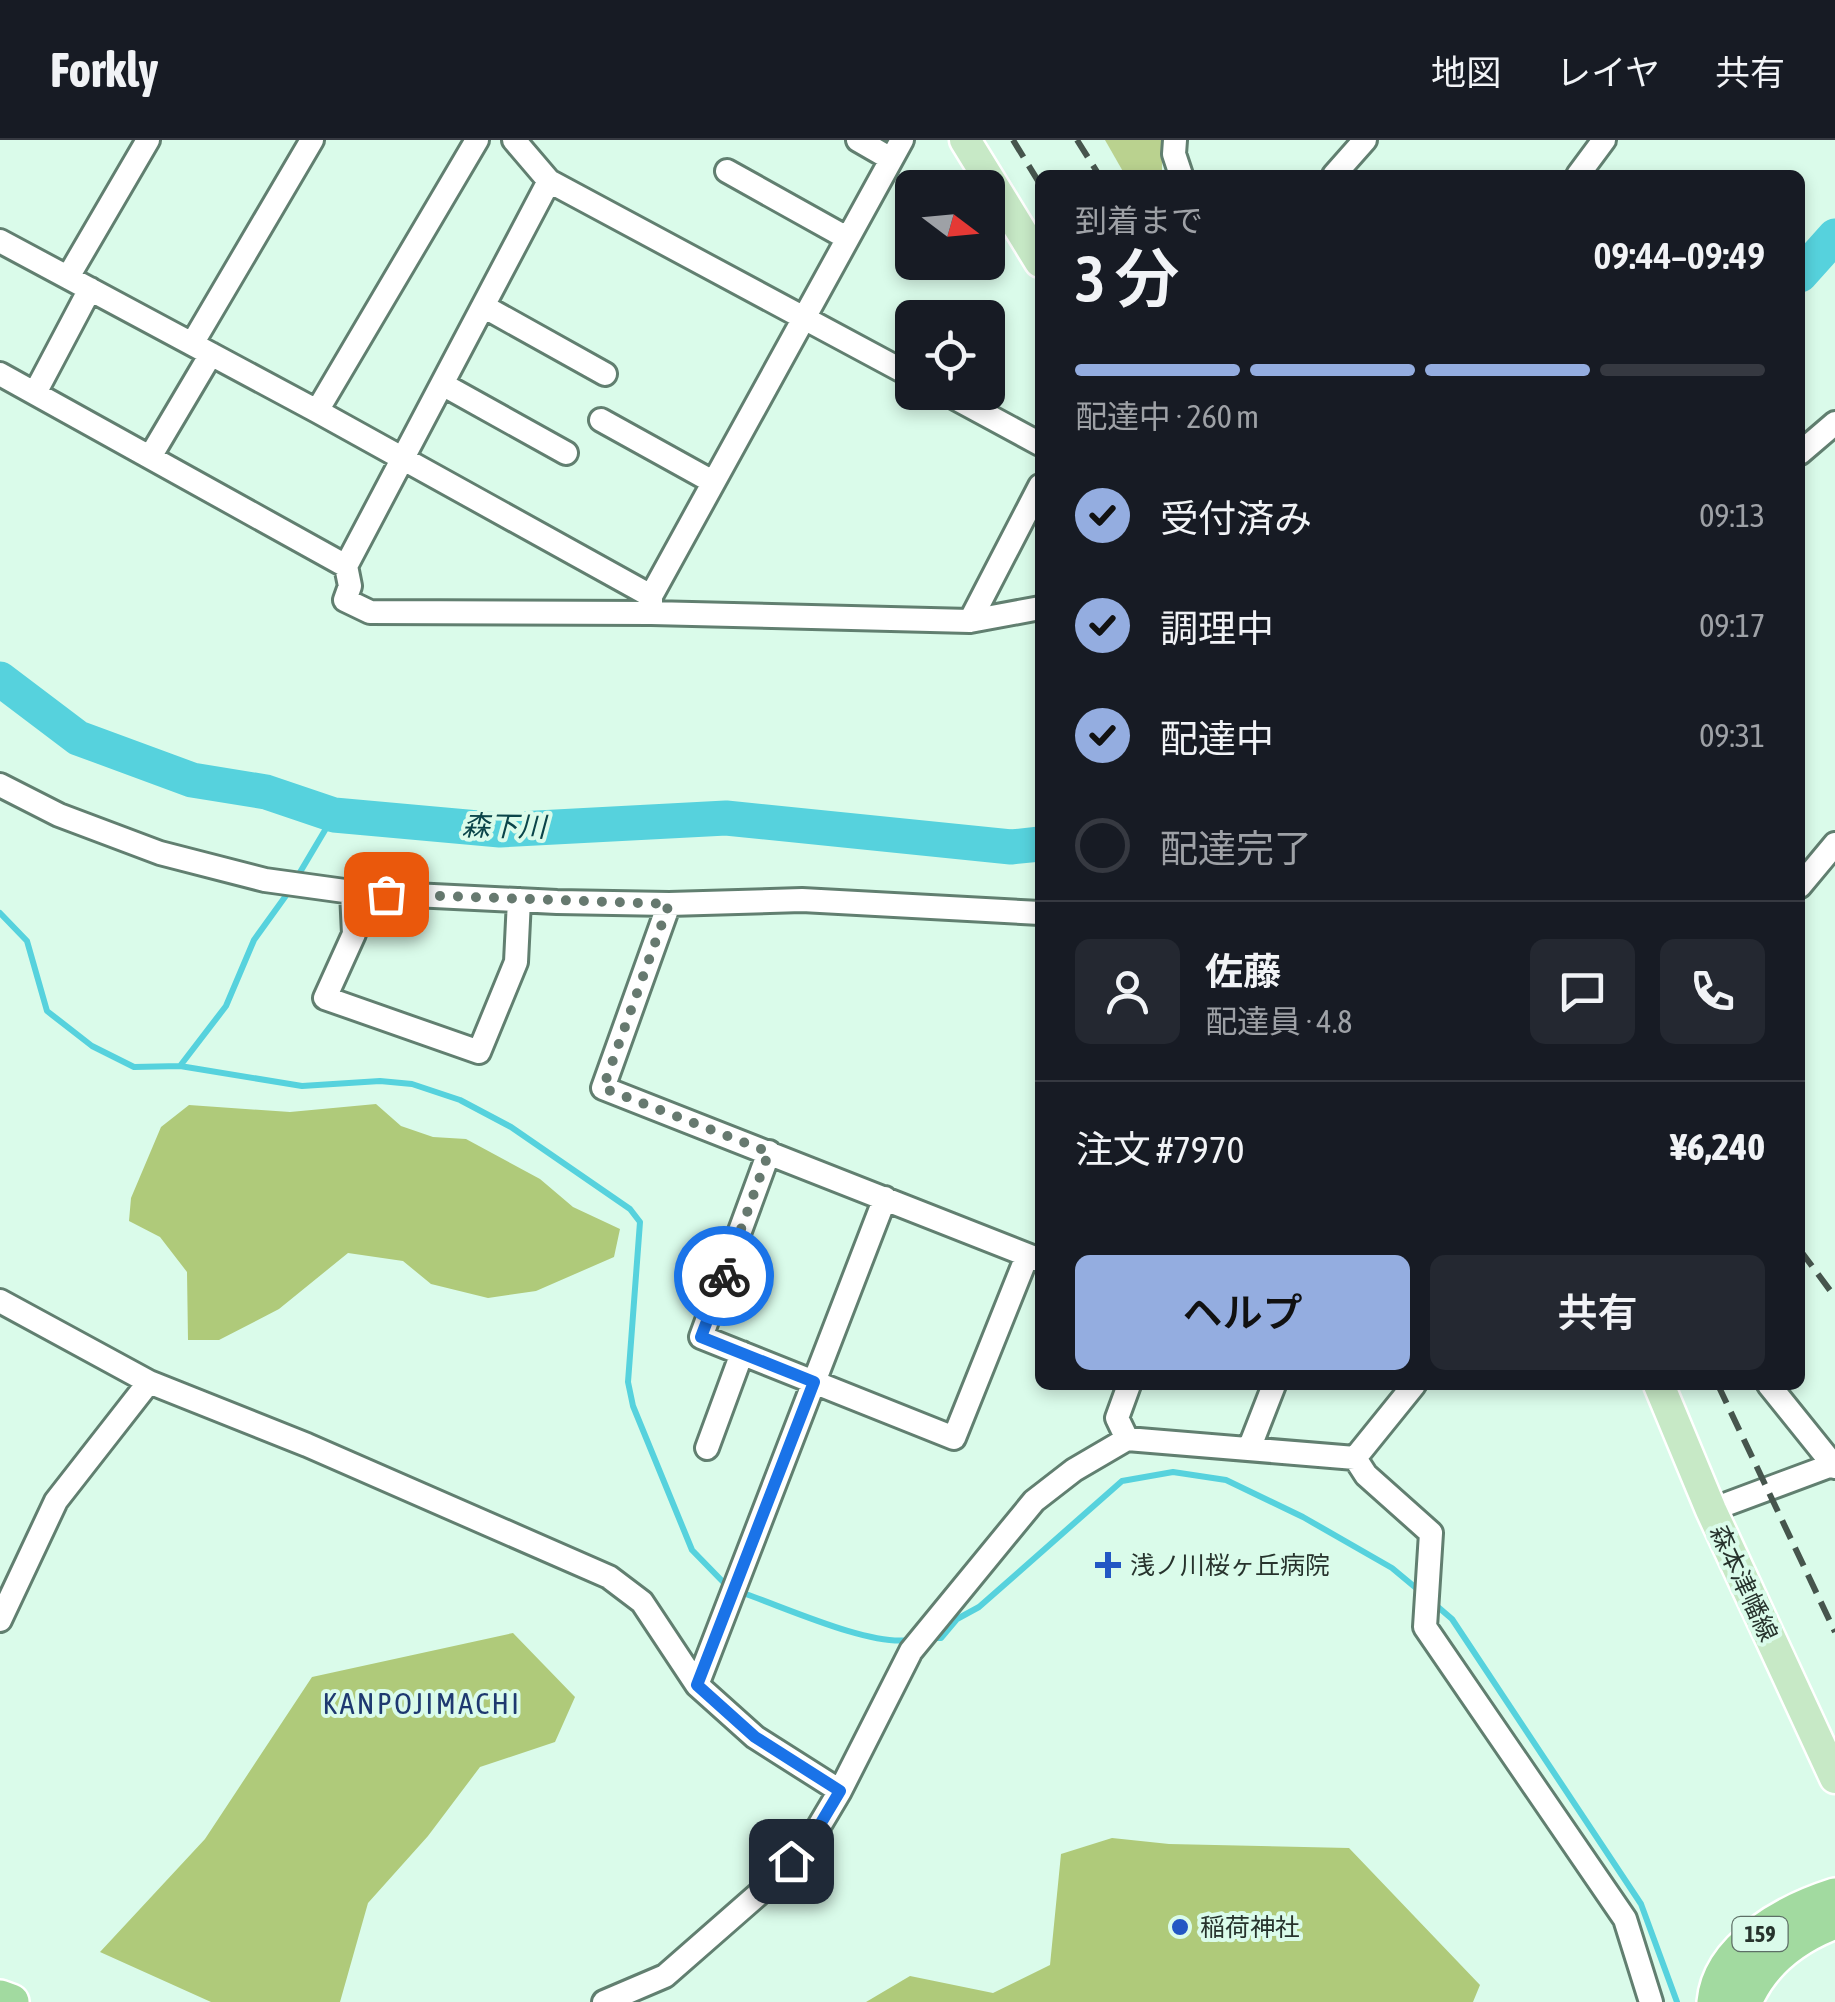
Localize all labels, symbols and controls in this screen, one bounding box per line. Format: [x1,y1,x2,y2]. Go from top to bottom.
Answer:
text: Forkly [50,42,158,97]
text: 地図 [1431,52,1501,92]
text: レイヤ [1556,52,1660,92]
text: 共有 [1715,52,1785,92]
north arrow [895,170,1005,280]
map controls [895,170,1005,410]
text: 到着まで [1075,202,1203,239]
text: 09:44–09:49 [1593,234,1765,277]
text: 3 分 [1075,241,1179,316]
button: locate [895,300,1005,410]
text: 配達中 · 260 m [1075,398,1259,435]
icon: check [1075,488,1130,543]
text: 受付済み [1160,497,1312,540]
text: 09:13 [1699,497,1765,534]
icon: check [1075,598,1130,653]
text: 調理中 [1160,607,1274,650]
text: 09:17 [1699,607,1765,644]
icon: check [1075,708,1130,763]
text: 配達中 [1160,717,1274,760]
text: 09:31 [1699,717,1765,754]
water label: 森下川 [462,809,549,843]
text: 配達完了 [1160,827,1312,870]
pin [344,852,429,937]
icon: bag [359,867,414,922]
button: person [1075,939,1180,1044]
button: chat [1530,939,1635,1044]
button: phone [1660,939,1765,1044]
text: 佐藤 [1205,950,1281,993]
text: 配達員 · 4.8 [1205,1003,1352,1040]
text: ¥6,240 [1670,1125,1765,1168]
text: 注文 #7970 [1075,1128,1244,1171]
courier [674,1226,774,1326]
icon: bike [697,1249,752,1304]
button: ヘルプ [1075,1255,1410,1370]
button: 共有 [1430,1255,1765,1370]
street label: 森本津幡線 [1705,1520,1783,1646]
place label: 浅ノ川桜ヶ丘病院 [1130,1551,1330,1579]
marker: 浅ノ川桜ヶ丘病院 [1095,1552,1121,1578]
district label: KANPOJIMACHI [322,1686,522,1720]
pin [749,1819,834,1904]
icon: home [764,1834,819,1889]
place label: 稲荷神社 [1200,1913,1300,1941]
marker: 稲荷神社 [1169,1916,1191,1938]
road number: 159 [1732,1917,1788,1951]

